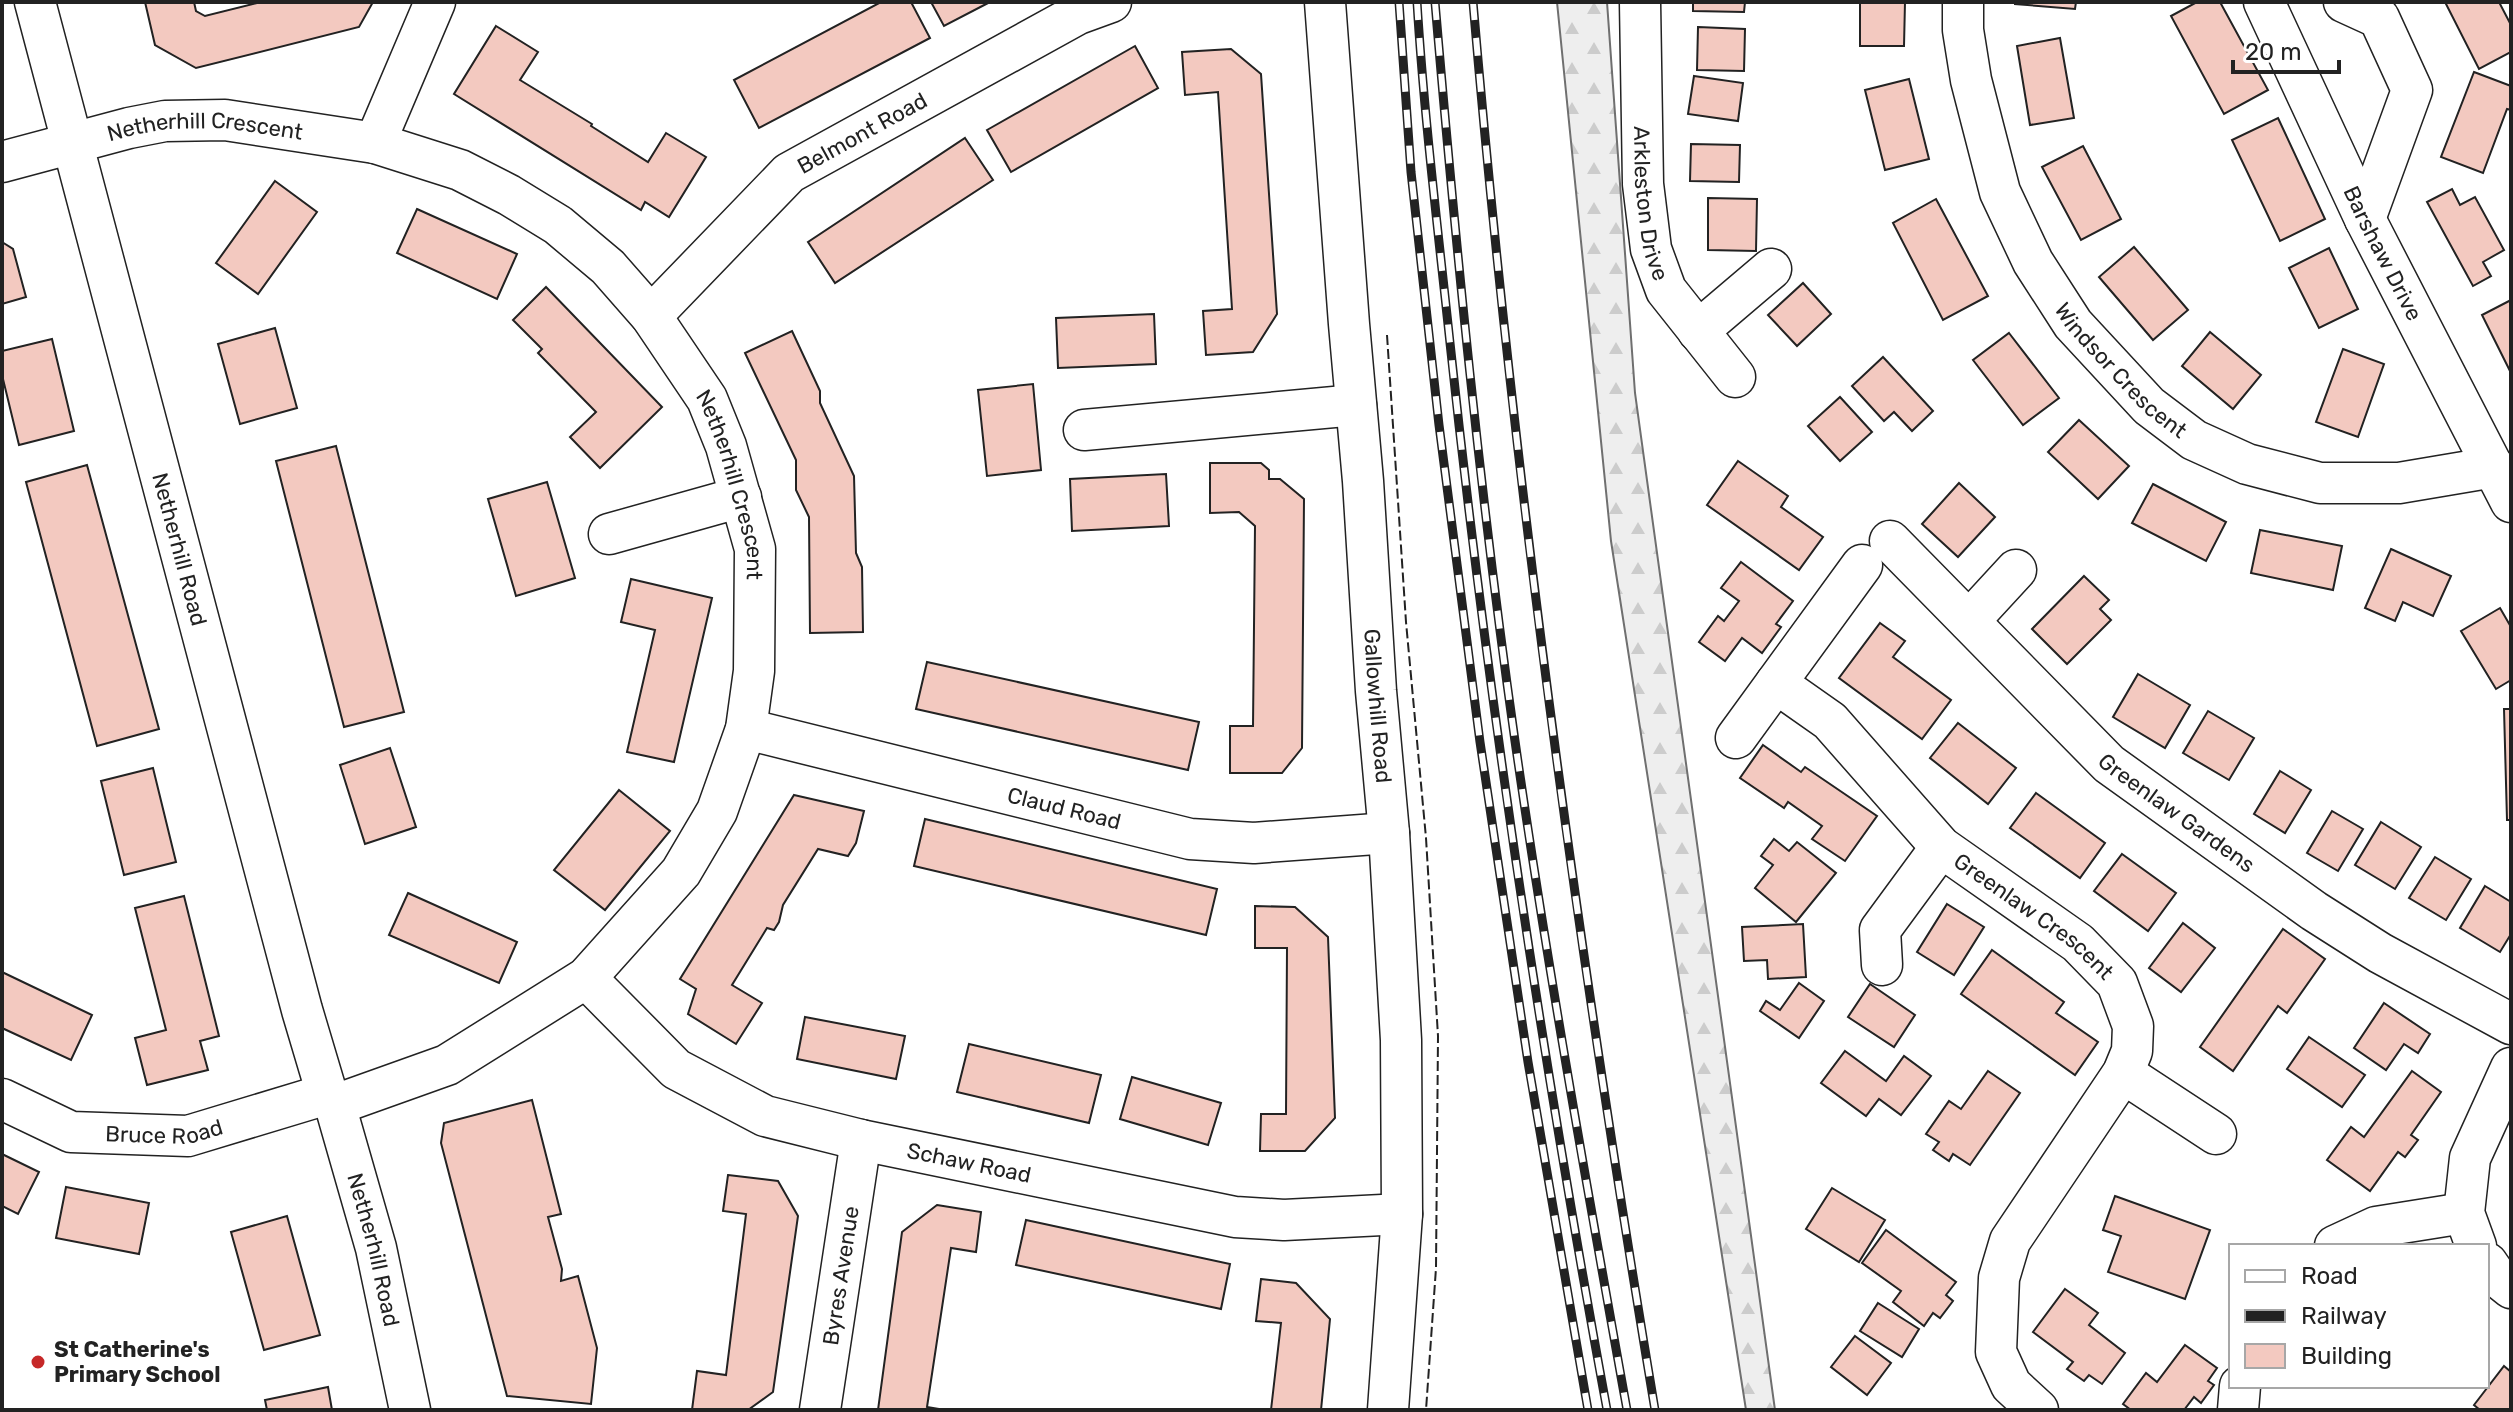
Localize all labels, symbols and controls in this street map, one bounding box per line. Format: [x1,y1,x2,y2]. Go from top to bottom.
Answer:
scale bar [2233,24,2339,74]
text: 20 m [2245,38,2302,66]
street label: Belmont Road [792,86,932,179]
street label: Netherhill Crescent [104,106,305,147]
street label: Arkleston Drive [1629,126,1675,284]
street label: Barshaw Drive [2338,181,2429,325]
street label: Windsor Crescent [2049,297,2193,444]
street label: Netherhill Crescent [691,384,769,581]
street label: Netherhill Road [147,470,213,629]
street label: Gallowhill Road [1359,628,1398,784]
street label: Greenlaw Gardens [2093,748,2260,878]
street label: Claud Road [1005,781,1124,835]
street label: Greenlaw Crescent [1949,847,2120,985]
street label: Bruce Road [105,1113,226,1150]
street label: Schaw Road [905,1136,1034,1188]
street label: Netherhill Road [342,1170,406,1329]
street label: Byres Avenue [817,1204,864,1347]
legend [2229,1244,2489,1388]
text: Road [2301,1262,2358,1290]
text: Railway [2301,1302,2387,1330]
place label: St Catherine's Primary School [54,1336,221,1388]
text: Building [2301,1342,2392,1370]
marker: St Catherine's Primary School [29,1353,47,1371]

